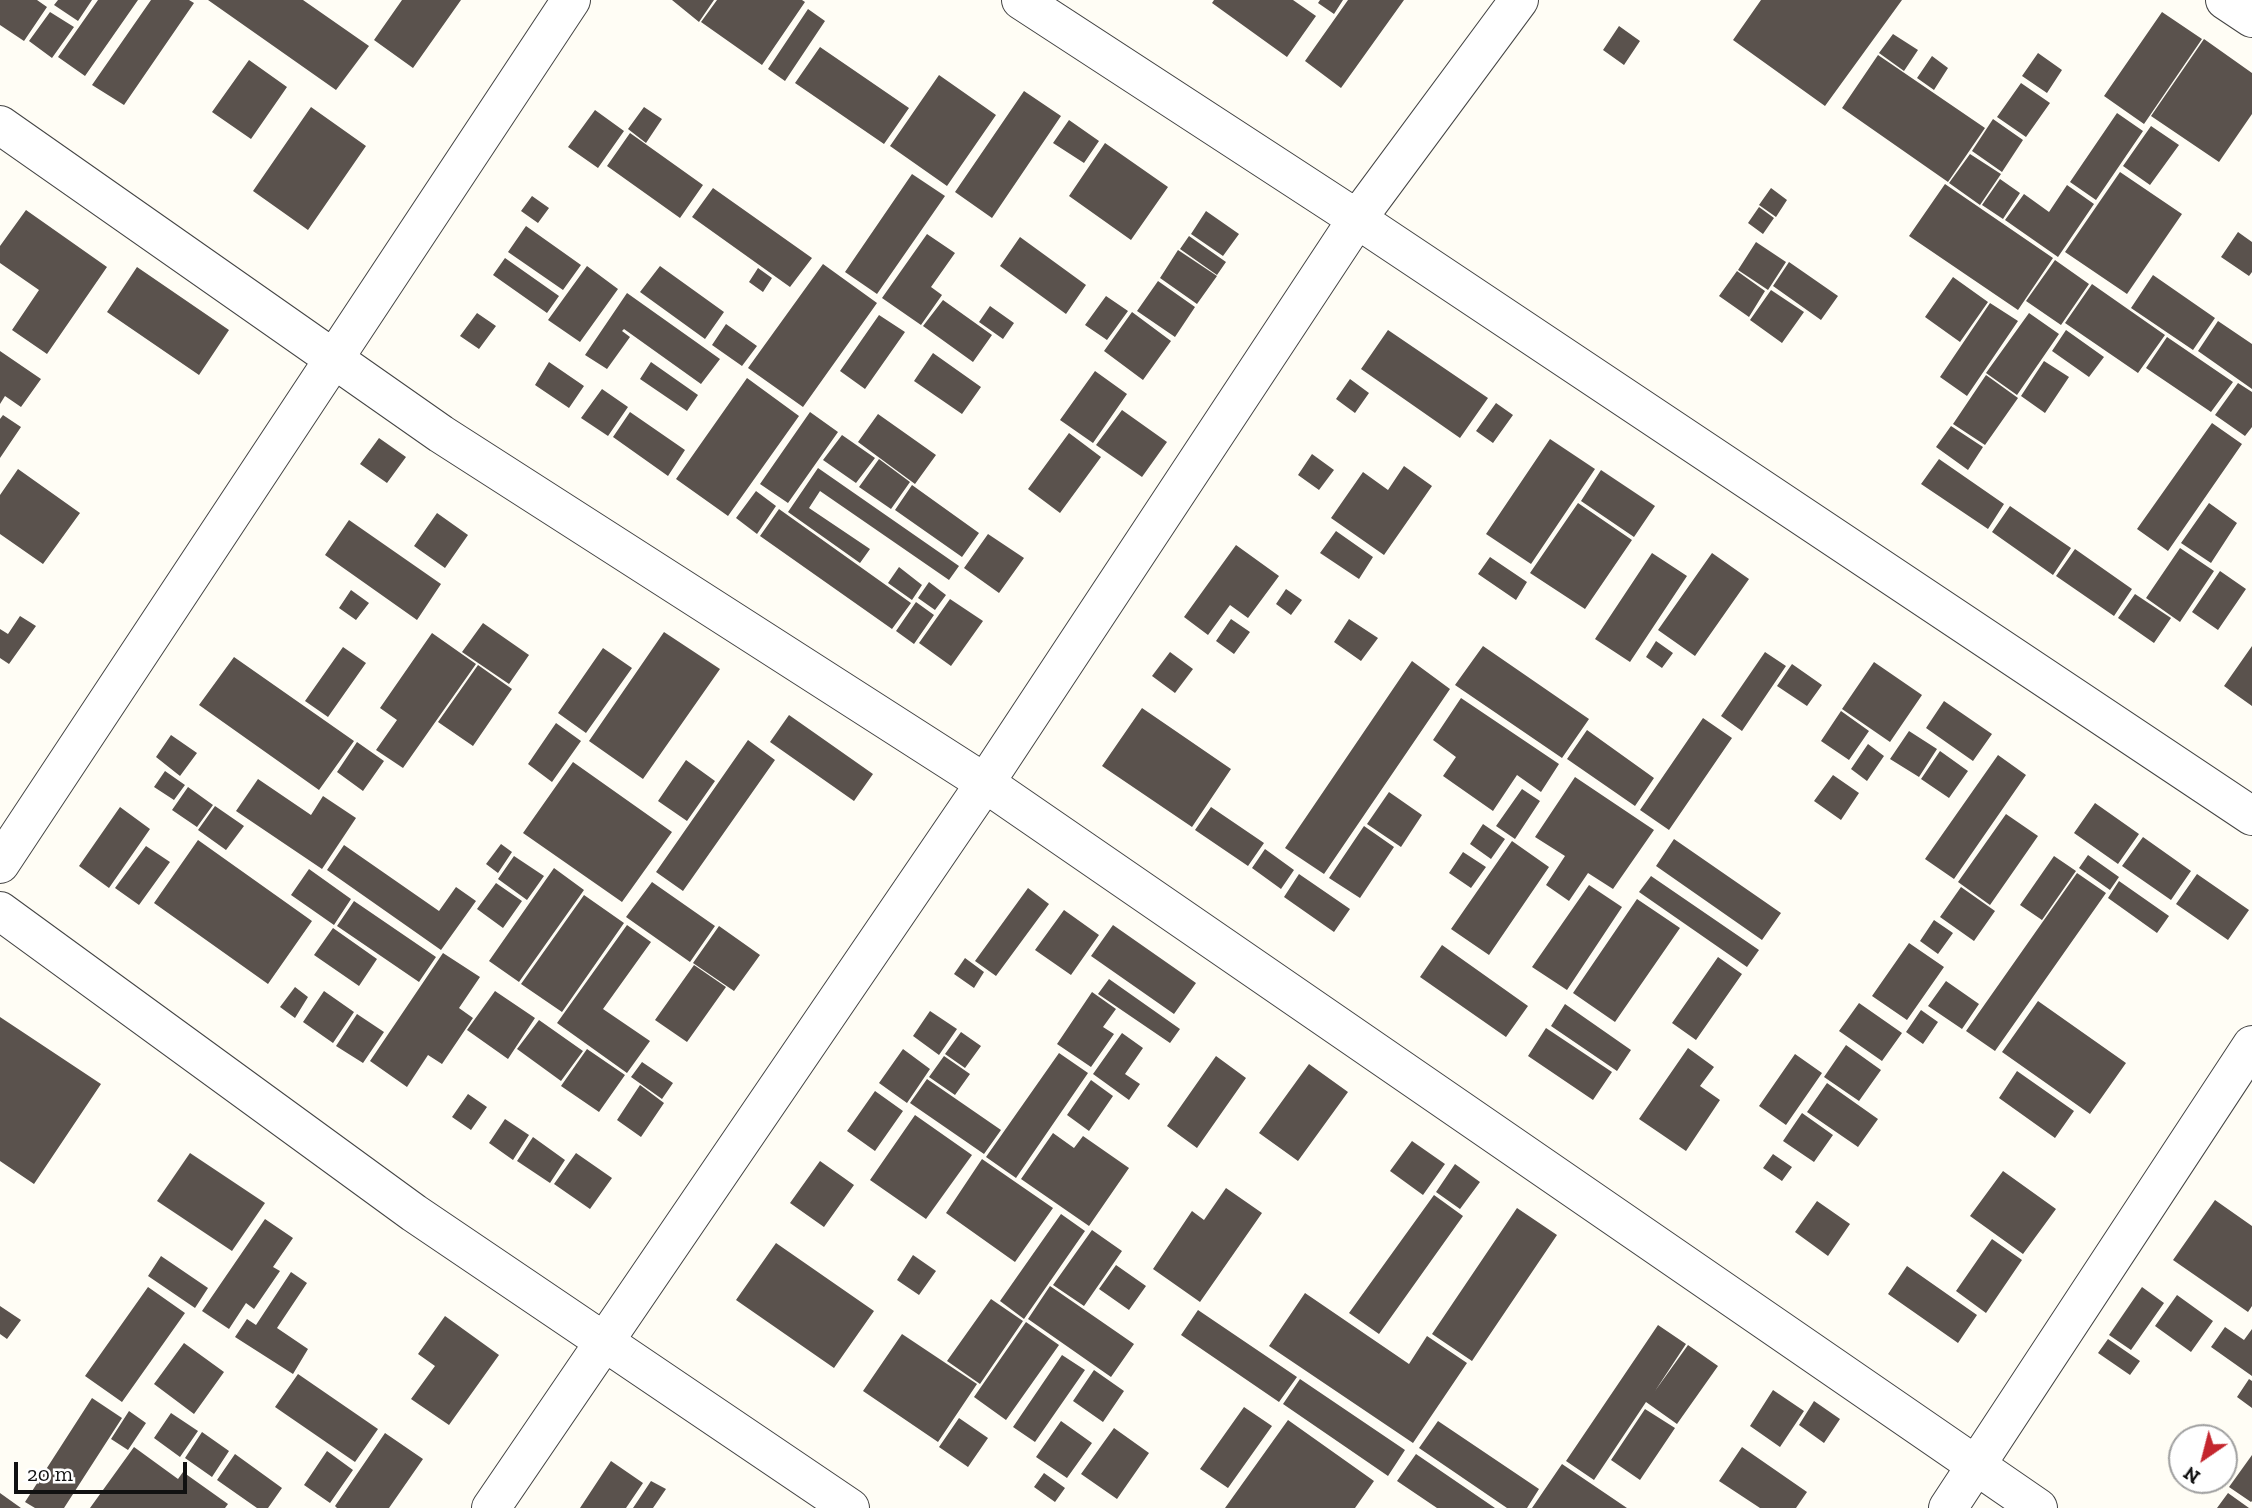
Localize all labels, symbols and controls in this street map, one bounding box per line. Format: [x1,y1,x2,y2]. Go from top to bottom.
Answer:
north arrow [2168,1424,2238,1494]
scale bar [18,1448,191,1492]
text: 20 m [27,1461,73,1486]
text: N [2179,1461,2204,1489]

